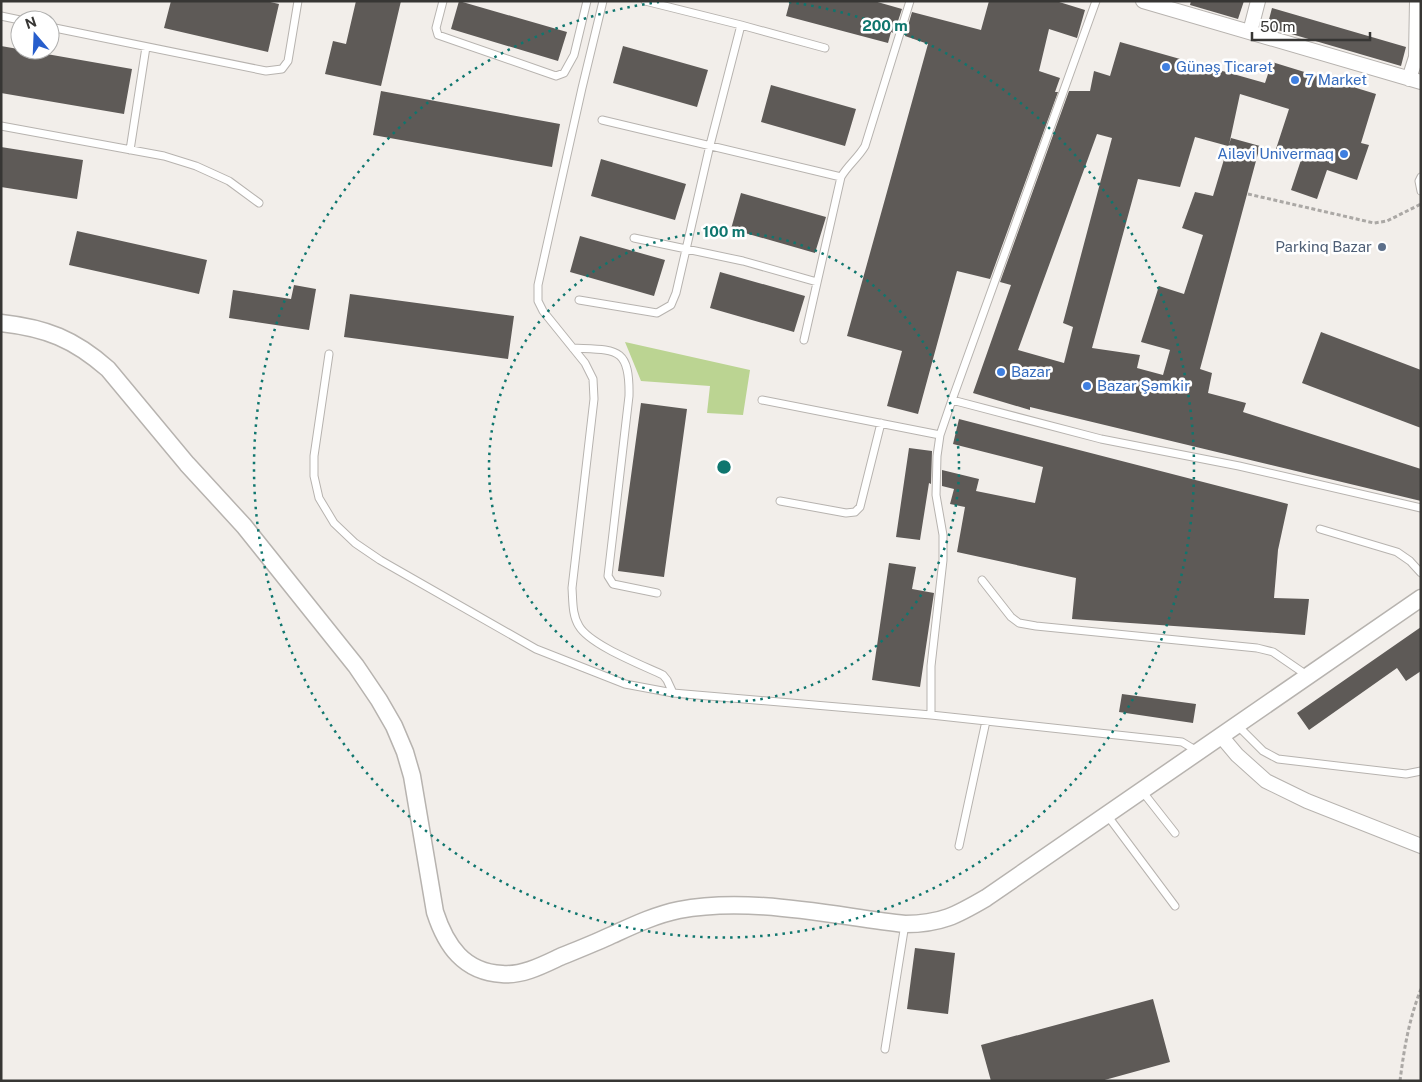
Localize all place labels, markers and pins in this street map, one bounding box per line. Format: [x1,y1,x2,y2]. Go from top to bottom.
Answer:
place label: Günəş Ticarət [1176,58,1273,75]
marker: Günəş Ticarət [1160,61,1172,73]
place label: 7 Market [1305,71,1367,88]
marker: 7 Market [1289,74,1301,86]
place label: Ailəvi Univermaq [1217,145,1334,162]
marker: Ailəvi Univermaq [1338,148,1350,160]
place label: Parkinq Bazar [1275,238,1372,255]
marker: Parkinq Bazar [1376,241,1388,253]
place label: Bazar [1011,363,1051,380]
marker: Bazar [995,366,1007,378]
place label: Bazar Şəmkir [1097,377,1190,394]
marker: Bazar Şəmkir [1081,380,1093,392]
centre of rings [715,458,733,476]

